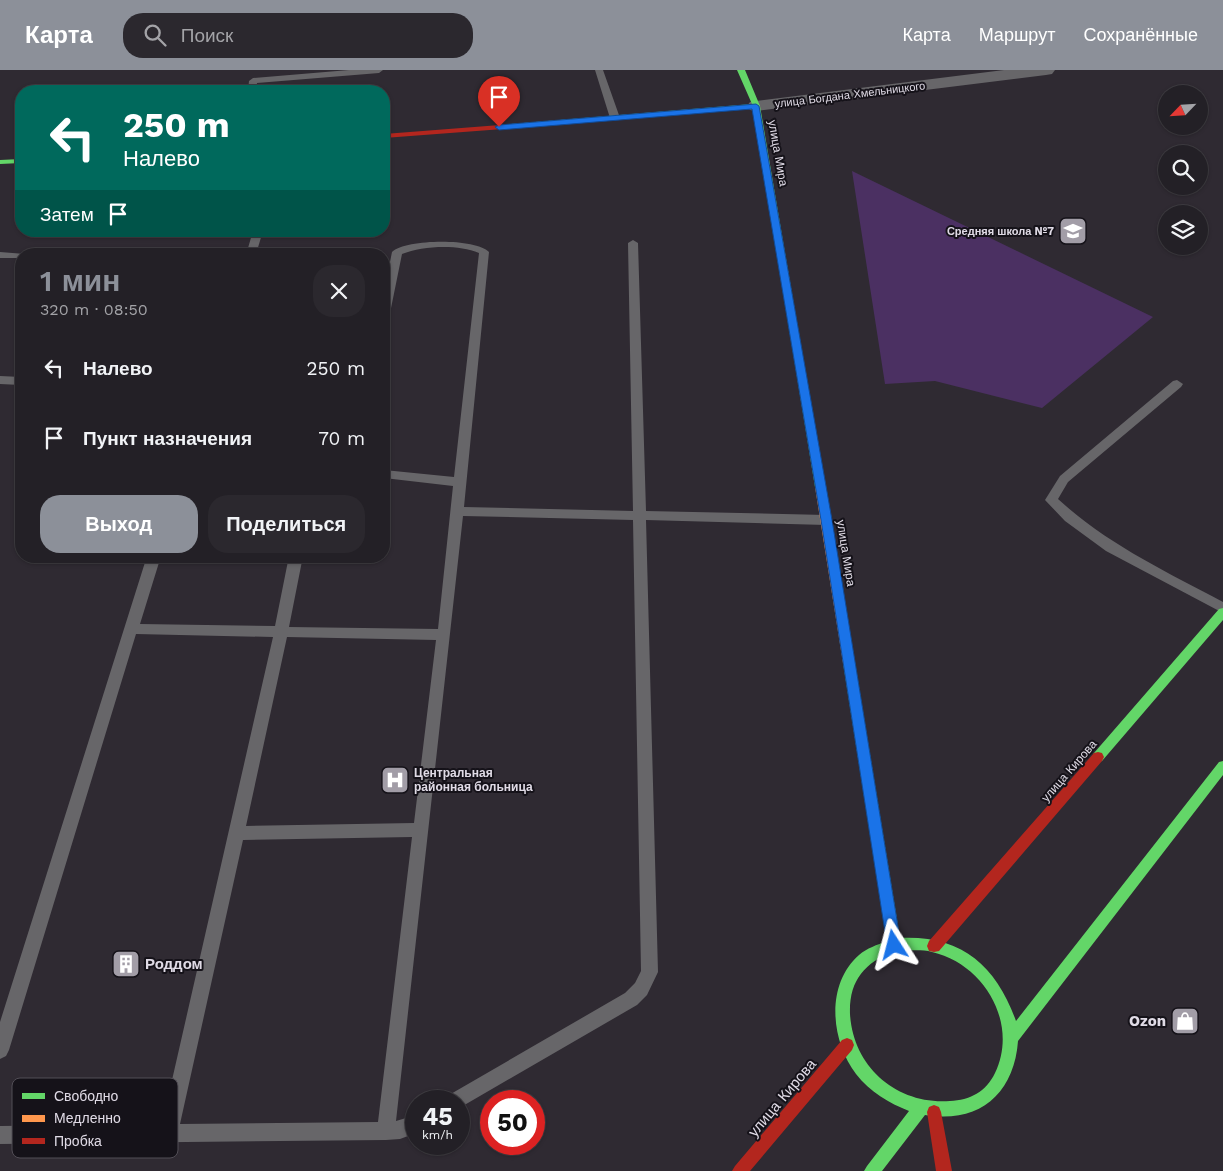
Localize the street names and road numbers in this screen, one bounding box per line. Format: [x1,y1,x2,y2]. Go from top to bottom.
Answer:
street label: улица Богдана Хмельницкого [774,79,926,111]
street label: улица Мира [765,119,791,188]
street label: улица Мира [834,519,858,588]
street label: улица Кирова [1038,737,1100,805]
street label: улица Кирова [744,1055,820,1141]

